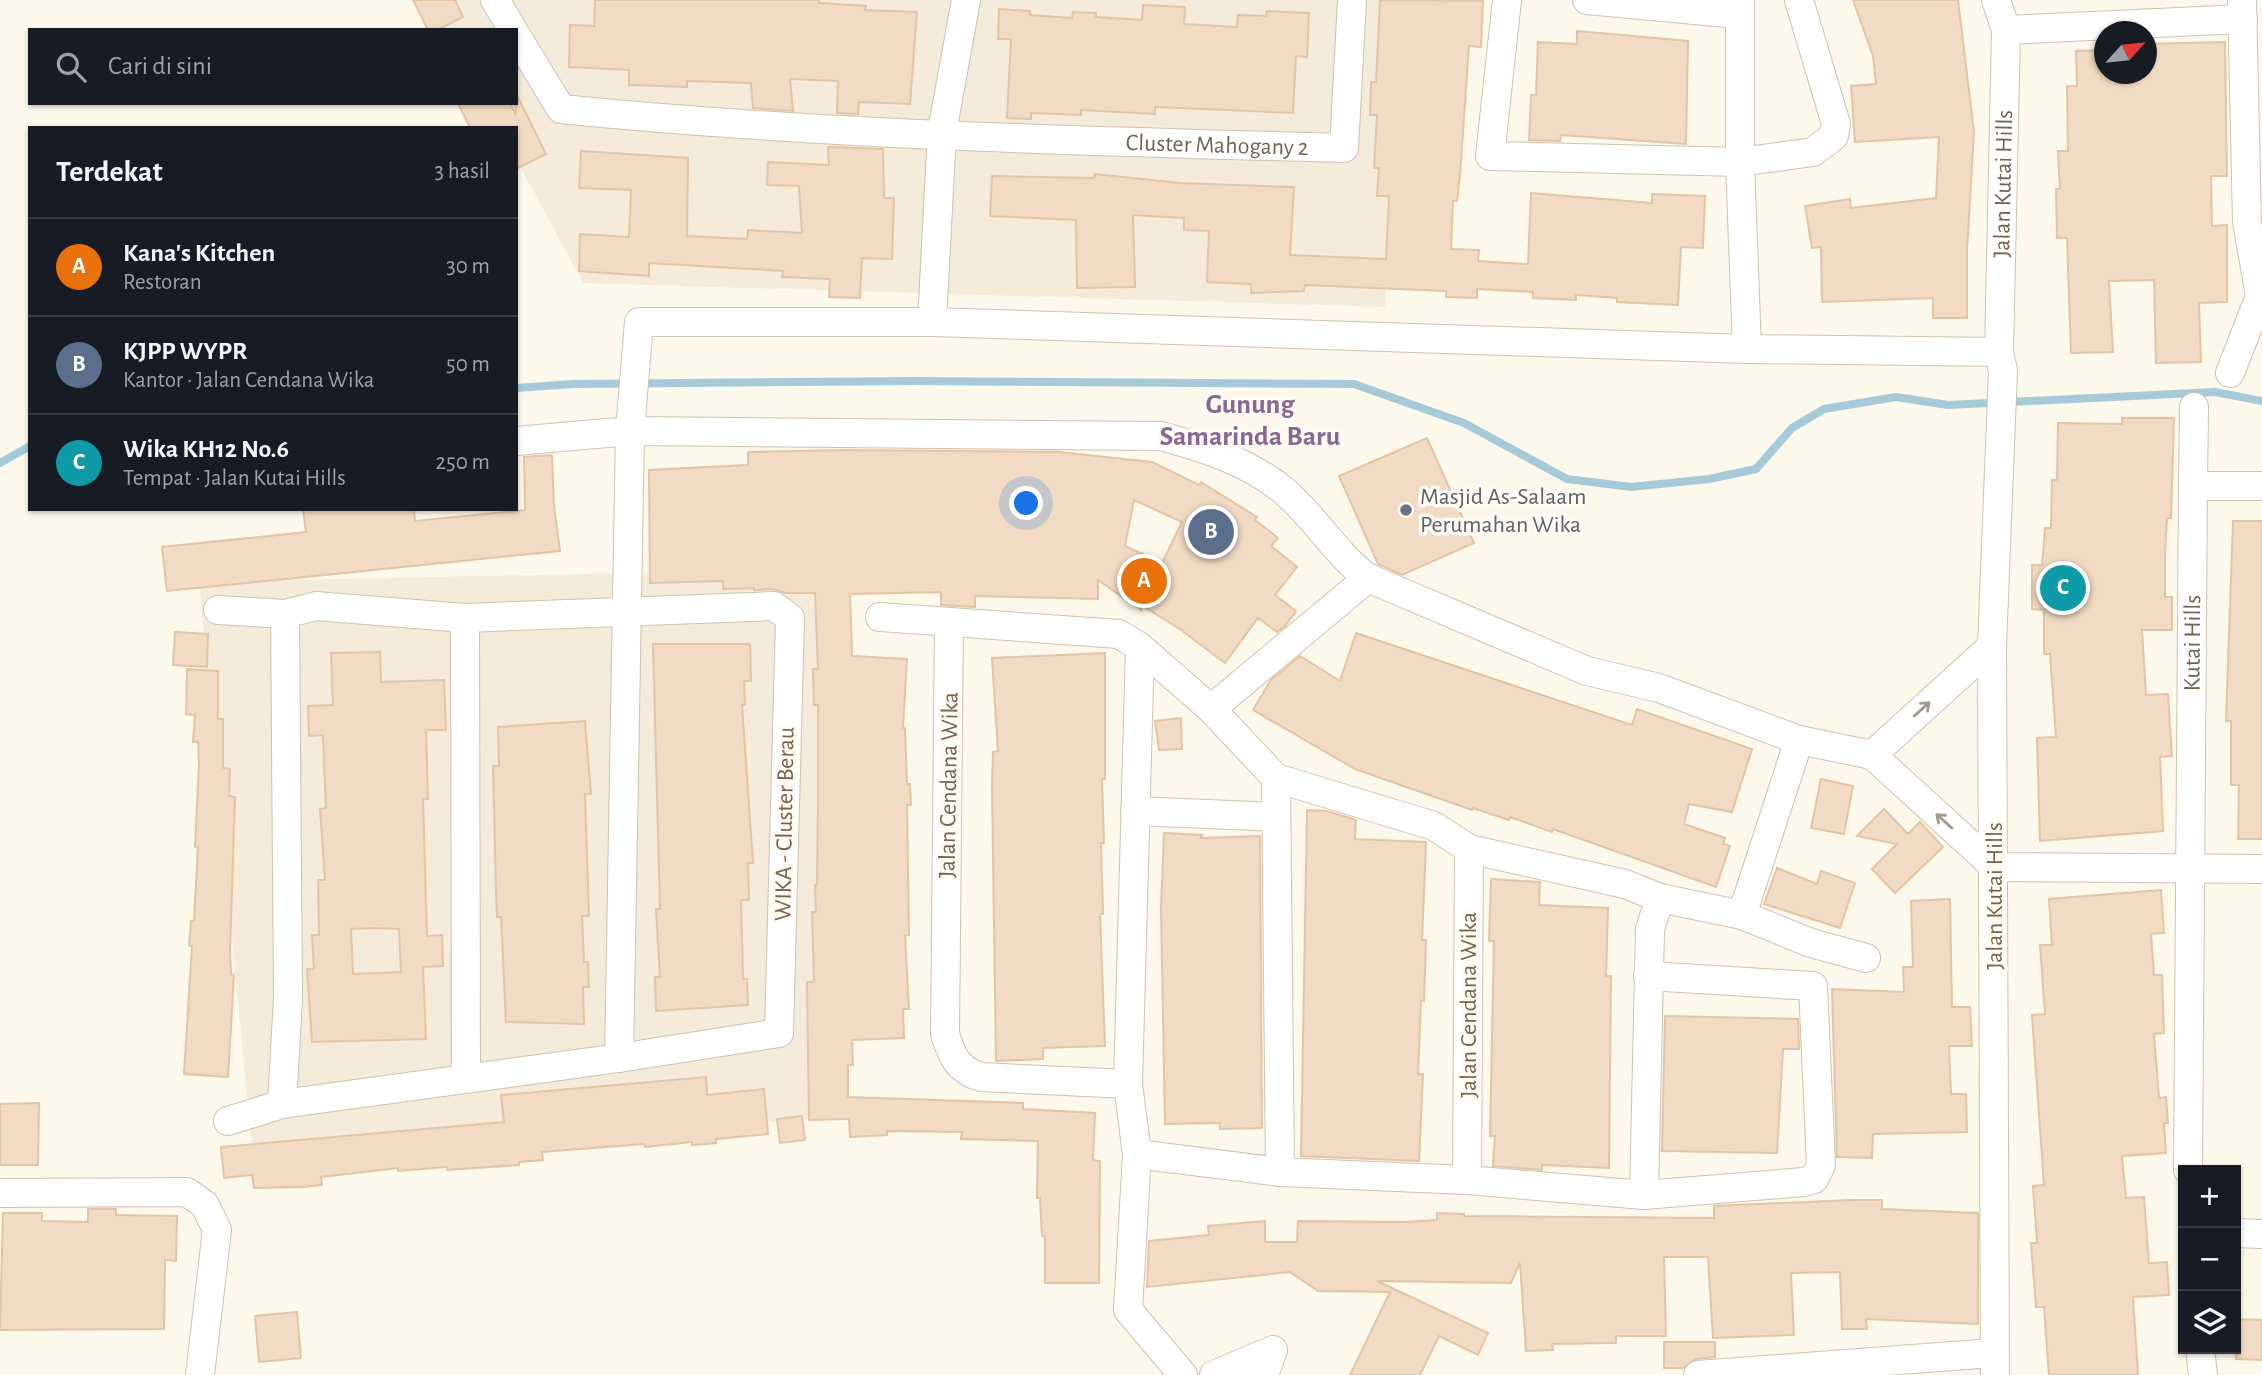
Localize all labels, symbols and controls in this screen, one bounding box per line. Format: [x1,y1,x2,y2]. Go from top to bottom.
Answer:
north arrow [2094,21,2157,84]
search box [28,28,518,105]
icon: search [52,48,90,86]
text: Cari di sini [108,53,212,79]
street label: Jalan Kutai Hills [1990,110,2017,258]
street label: Cluster Mahogany 2 [1125,131,1309,160]
text: Terdekat [56,157,163,187]
text: 3 hasil [434,160,490,183]
text: Kana's Kitchen [123,240,275,266]
text: A [72,255,86,278]
text: 30 m [446,255,490,278]
text: Restoran [123,271,202,294]
text: KJPP WYPR [123,338,247,364]
text: B [72,353,86,376]
text: 50 m [446,353,490,376]
text: Kantor · Jalan Cendana Wika [123,369,374,392]
district label: Gunung Samarinda Baru [1160,391,1341,451]
text: Wika KH12 No.6 [123,436,289,462]
text: C [73,451,85,474]
text: 250 m [436,451,490,474]
text: Tempat · Jalan Kutai Hills [123,467,346,490]
place label: Masjid As-Salaam Perumahan Wika [1420,485,1586,537]
your location [1009,486,1043,520]
marker: Masjid As-Salaam Perumahan Wika [1398,502,1414,518]
pin: B [1188,506,1234,558]
pin: A [1121,555,1167,607]
pin: C [2040,562,2086,614]
street label: Kutai Hills [2180,595,2205,691]
street label: Jalan Cendana Wika [935,692,963,878]
one-way arrow [1913,701,1931,717]
street label: WIKA - Cluster Berau [771,727,799,921]
one-way arrow [1935,813,1953,829]
street label: Jalan Kutai Hills [1983,822,2007,970]
street label: Jalan Cendana Wika [1457,912,1481,1098]
map controls [2178,1165,2241,1354]
button: + [2178,1165,2241,1228]
button: − [2178,1228,2241,1291]
button: layers [2178,1291,2241,1354]

